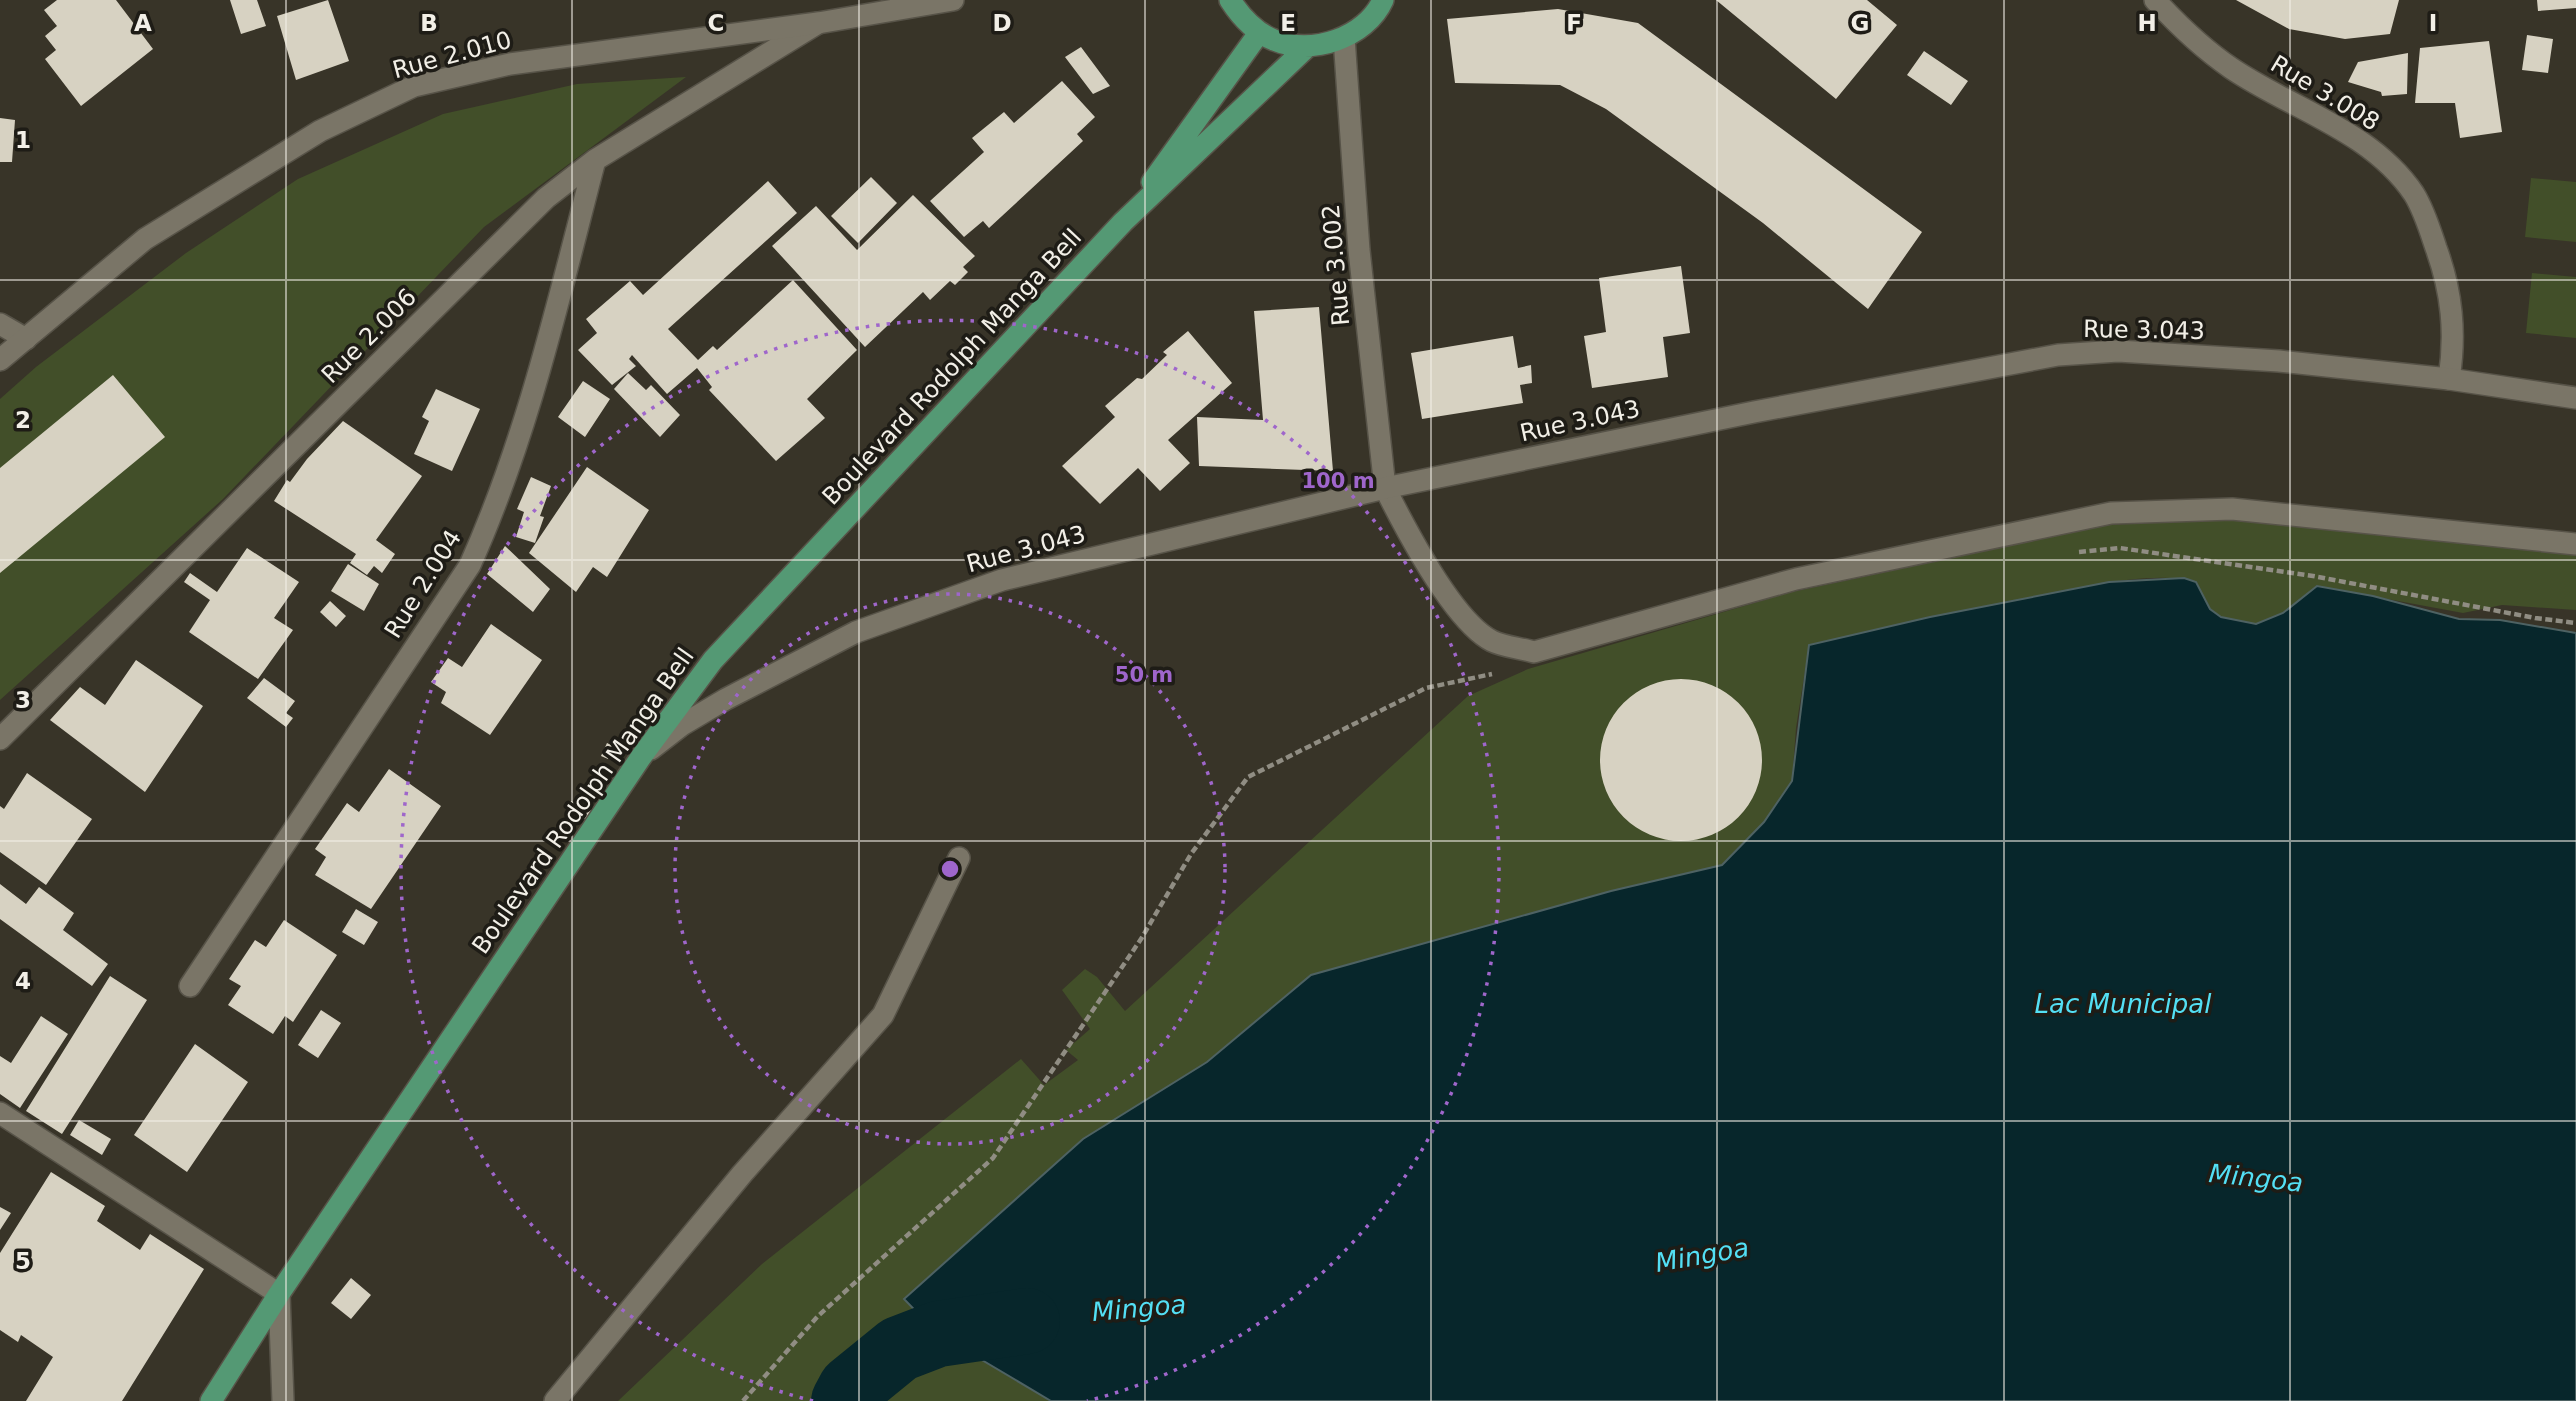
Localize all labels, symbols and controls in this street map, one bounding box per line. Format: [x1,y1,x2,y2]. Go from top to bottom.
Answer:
text: A [134,10,152,36]
text: B [420,10,438,36]
text: C [708,10,724,36]
text: D [992,10,1012,36]
text: E [1280,10,1296,36]
text: F [1566,10,1582,36]
text: G [1851,10,1869,36]
text: H [2137,10,2157,36]
text: I [2429,10,2437,36]
street label: Rue 2.010 [389,26,515,84]
street label: Rue 3.008 [2266,50,2384,136]
text: 1 [15,127,31,153]
street label: Rue 3.002 [1317,203,1355,327]
street label: Boulevard Rodolph Manga Bell [817,223,1087,511]
street label: Rue 2.006 [316,283,422,389]
street label: Rue 3.043 [2083,315,2205,345]
street label: Rue 3.043 [1517,395,1643,447]
text: 2 [15,407,31,433]
text: 100 m [1301,469,1375,493]
street label: Rue 3.043 [963,520,1089,578]
street label: Rue 2.004 [379,525,467,643]
street label: Boulevard Rodolph Manga Bell [466,643,700,959]
text: 50 m [1115,663,1173,687]
text: 3 [15,687,31,713]
centre of rings [938,857,962,881]
text: 4 [15,968,31,994]
water label: Lac Municipal [2035,989,2212,1019]
water label: Mingoa [2207,1158,2305,1198]
water label: Mingoa [1653,1232,1751,1278]
text: 5 [15,1248,31,1274]
water label: Mingoa [1091,1289,1187,1327]

